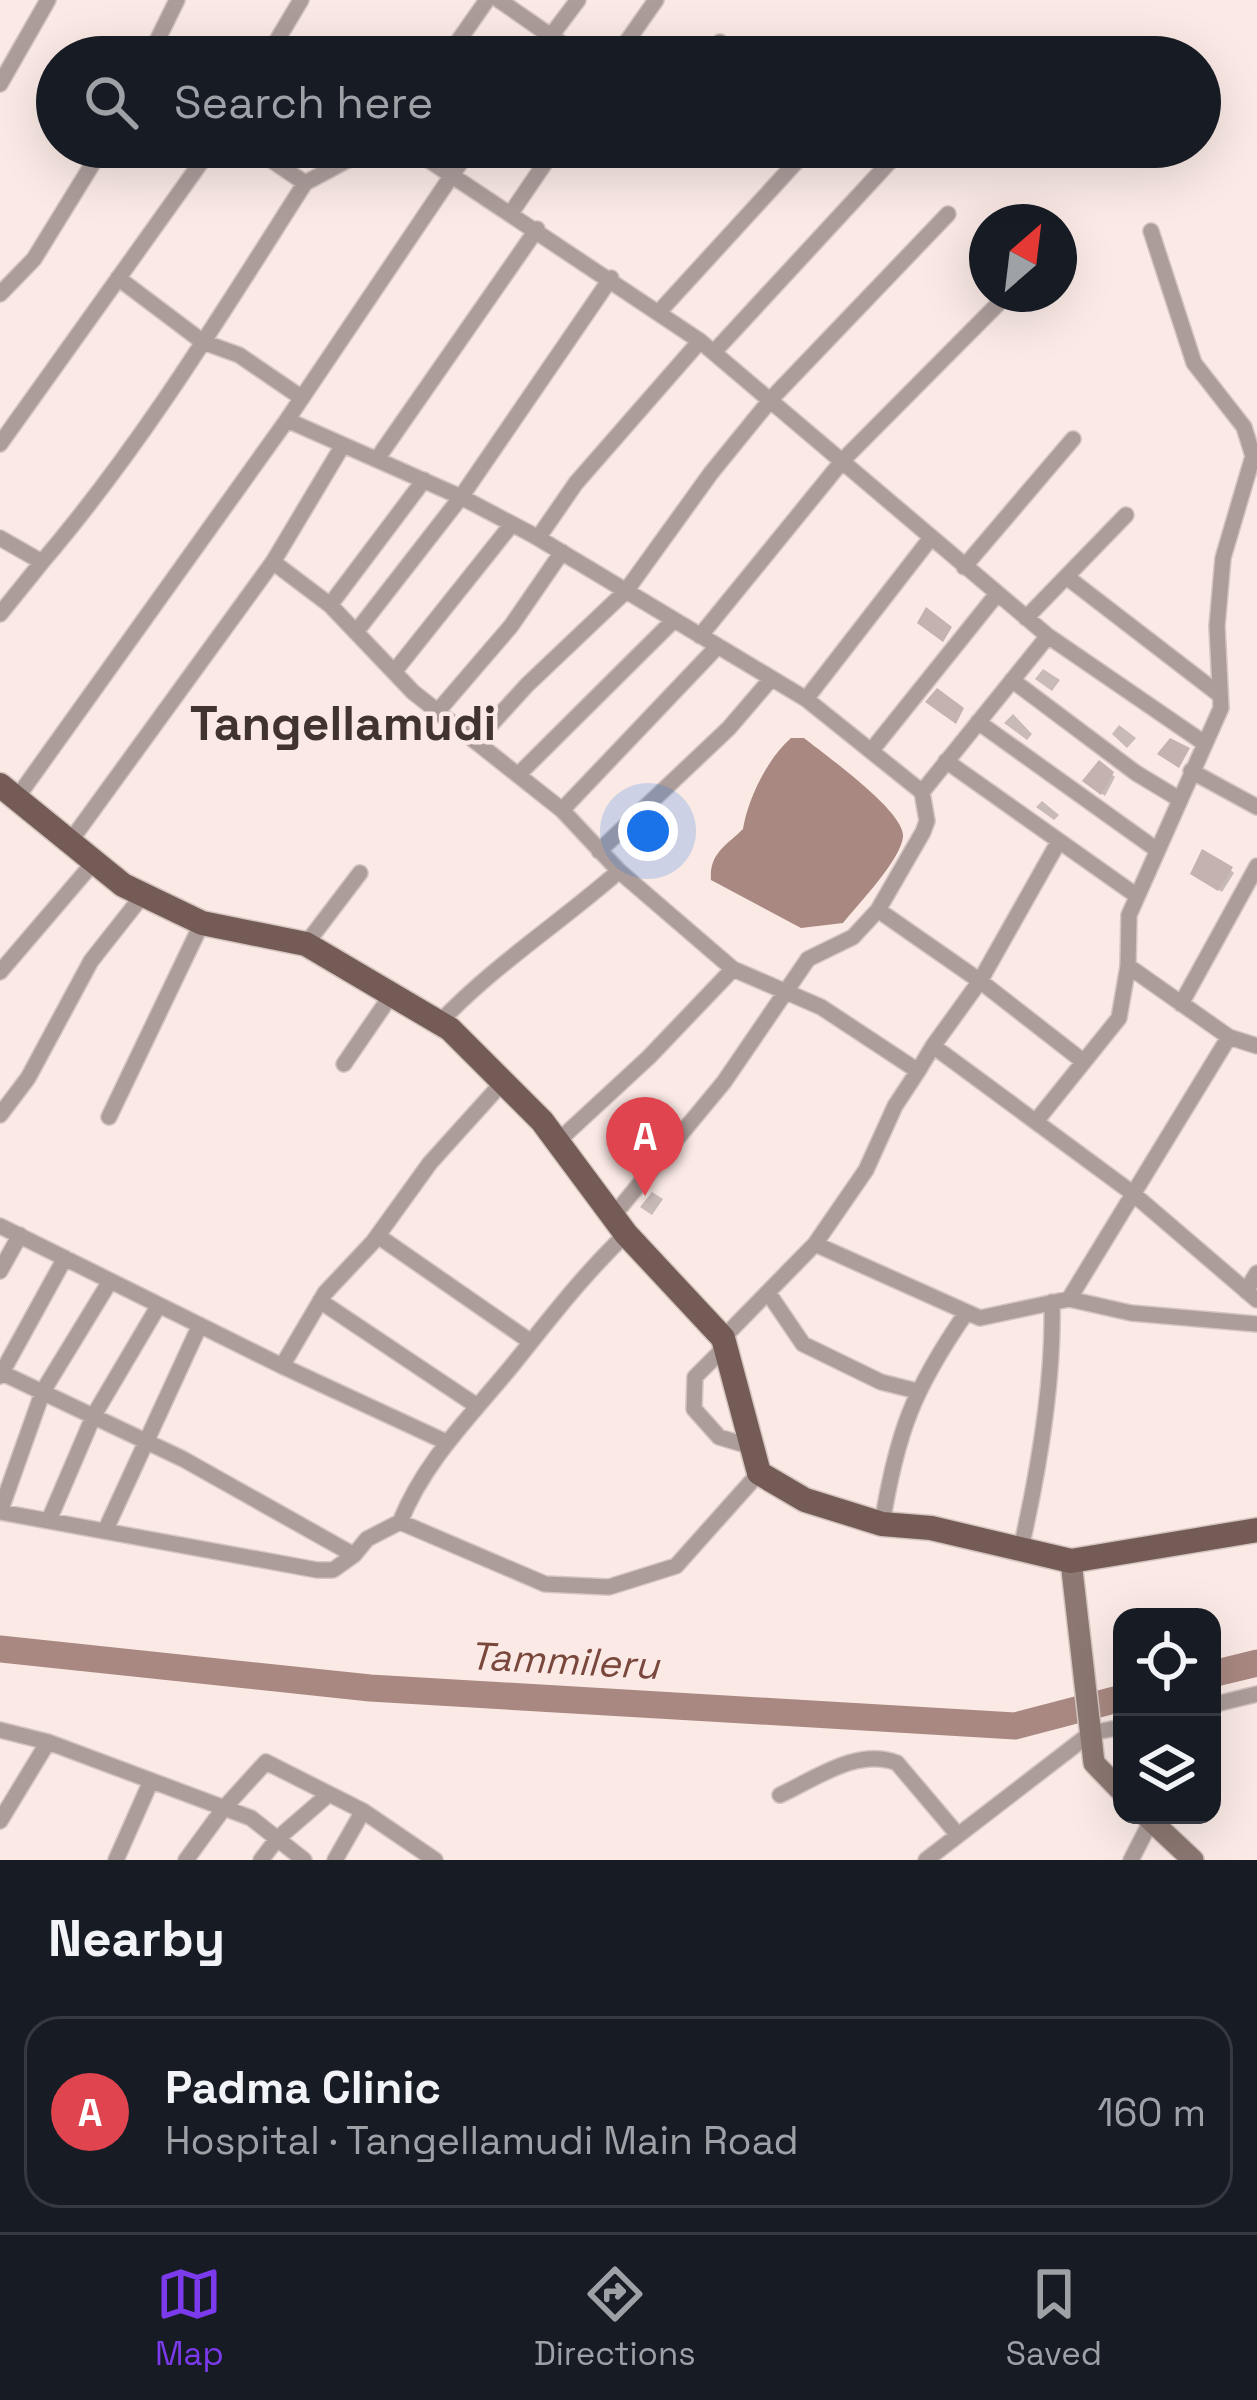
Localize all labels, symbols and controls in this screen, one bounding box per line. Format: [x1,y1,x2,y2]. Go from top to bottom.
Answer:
search box [36,36,1221,168]
icon: search [78,69,144,135]
text: Search here [174,74,433,131]
north arrow [969,204,1077,312]
district label: Tangellamudi [190,693,496,754]
your location [618,801,678,861]
pin: A [606,1097,684,1196]
map controls [1113,1608,1221,1824]
button: locate [1113,1608,1221,1716]
water label: Tammileru [468,1631,662,1690]
button: layers [1113,1716,1221,1824]
text: Nearby [48,1906,225,1971]
text: Padma Clinic [165,2059,441,2116]
text: A [78,2088,102,2137]
text: 160 m [1097,2088,1206,2137]
text: Hospital · Tangellamudi Main Road [165,2116,799,2165]
tab: Map [155,2261,224,2375]
tab: Directions [534,2261,696,2375]
tab: Saved [1006,2261,1102,2375]

